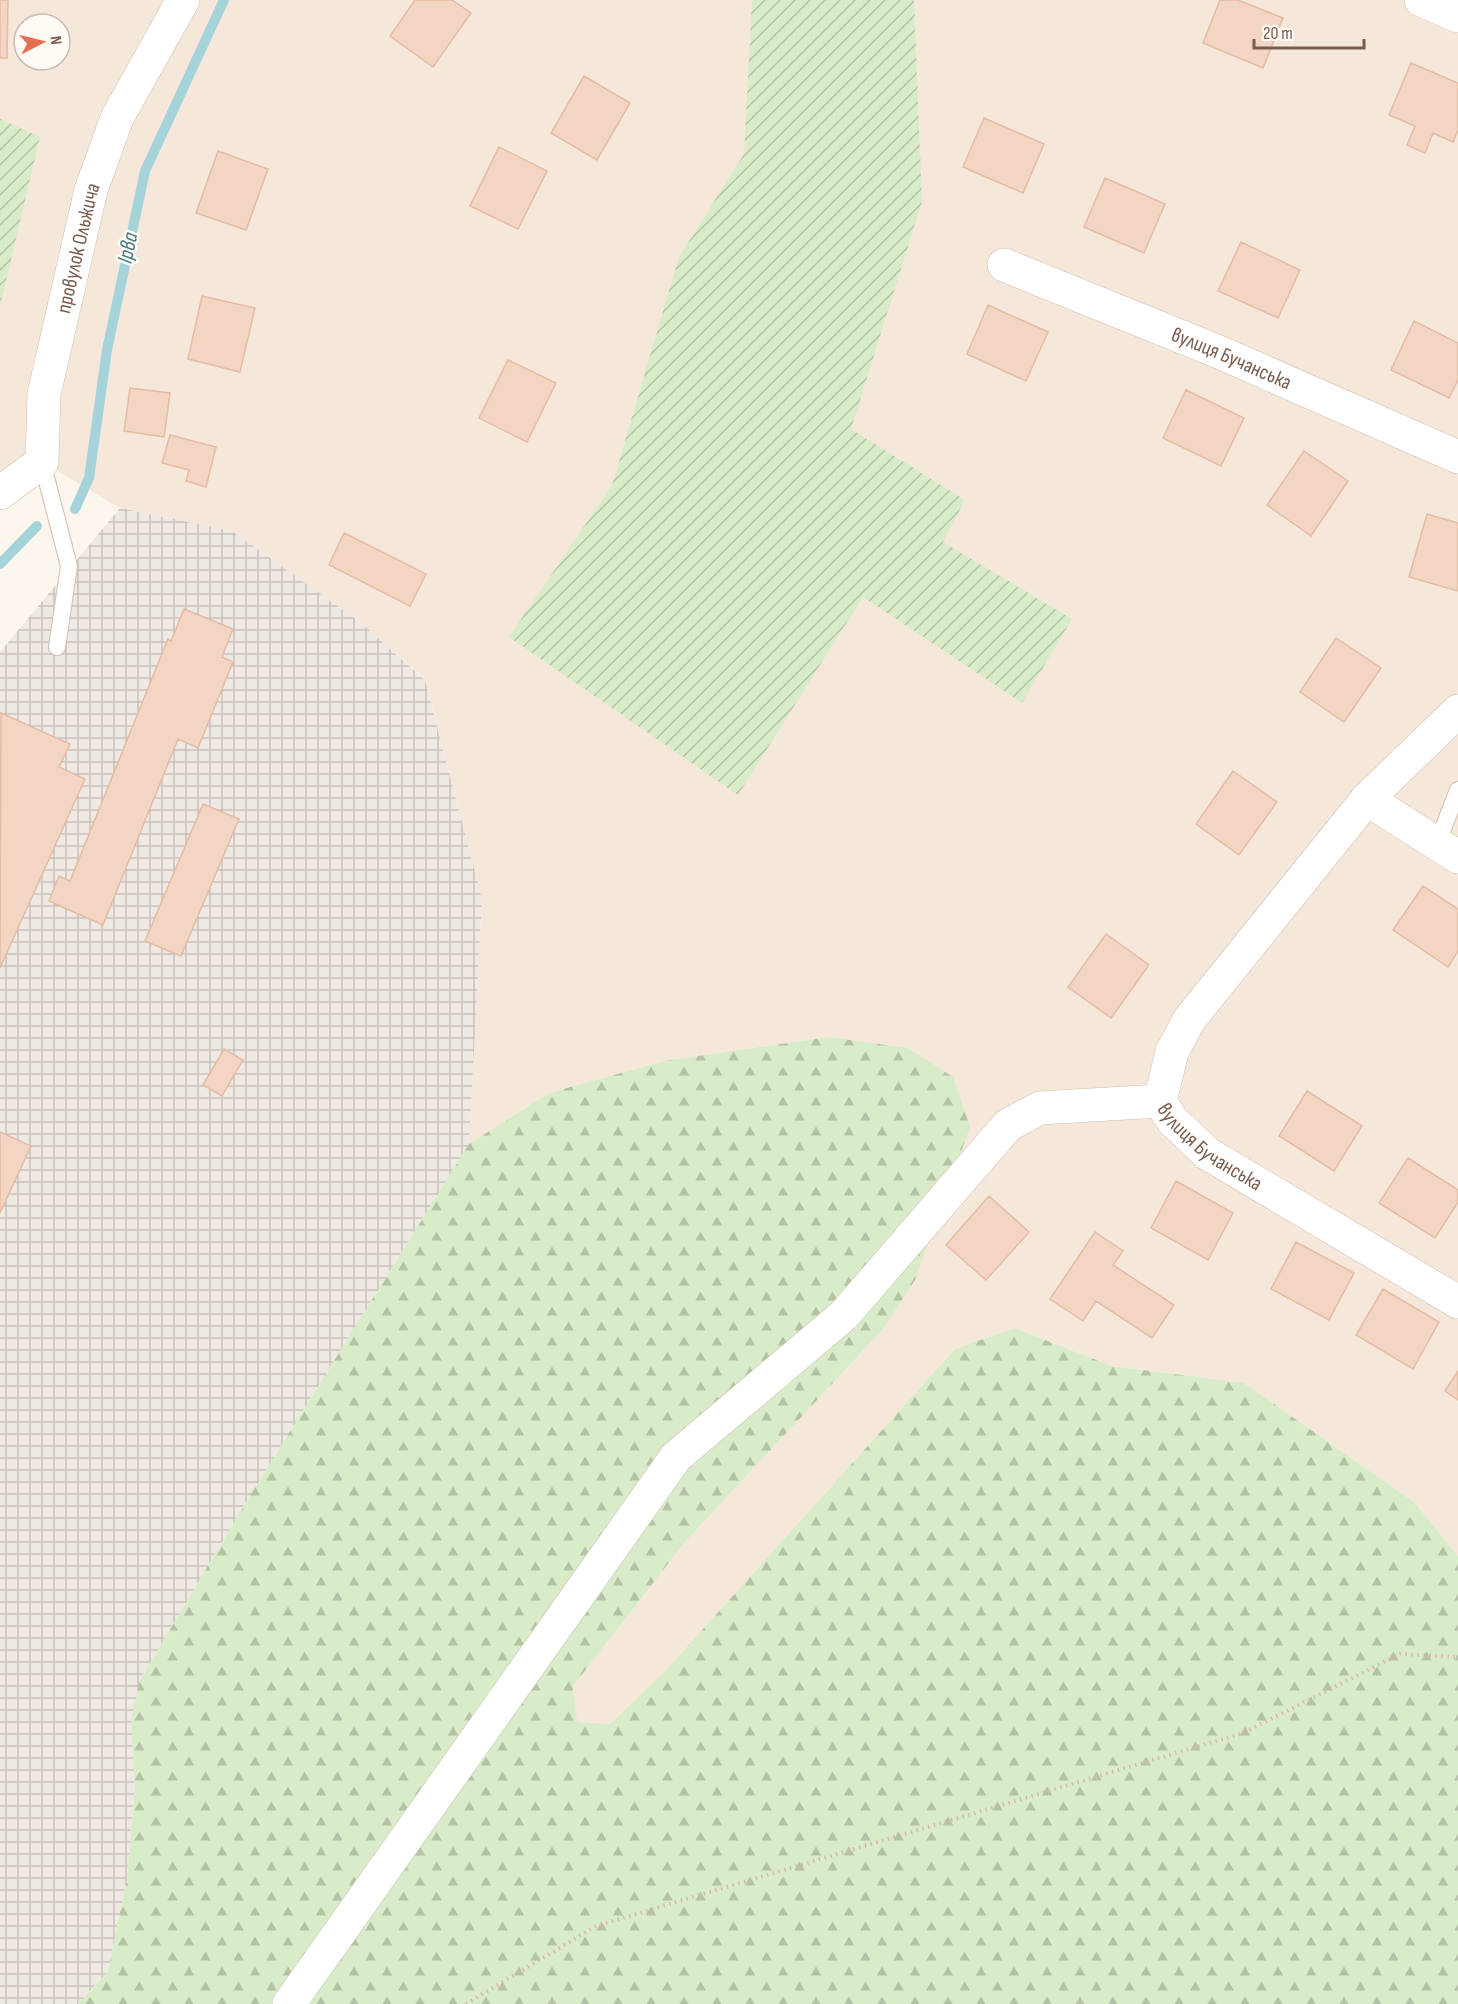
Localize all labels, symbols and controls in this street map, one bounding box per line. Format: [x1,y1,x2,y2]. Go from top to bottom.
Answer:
north arrow [12,12,72,72]
scale bar [1254,12,1364,50]
text: 20 m [1263,23,1293,44]
text: N [45,35,65,46]
street label: провулок Ольжича [50,179,105,316]
water label: Ірва [112,230,144,266]
street label: вулиця Бучанська [1168,322,1296,395]
street label: вулиця Бучанська [1152,1098,1267,1196]

